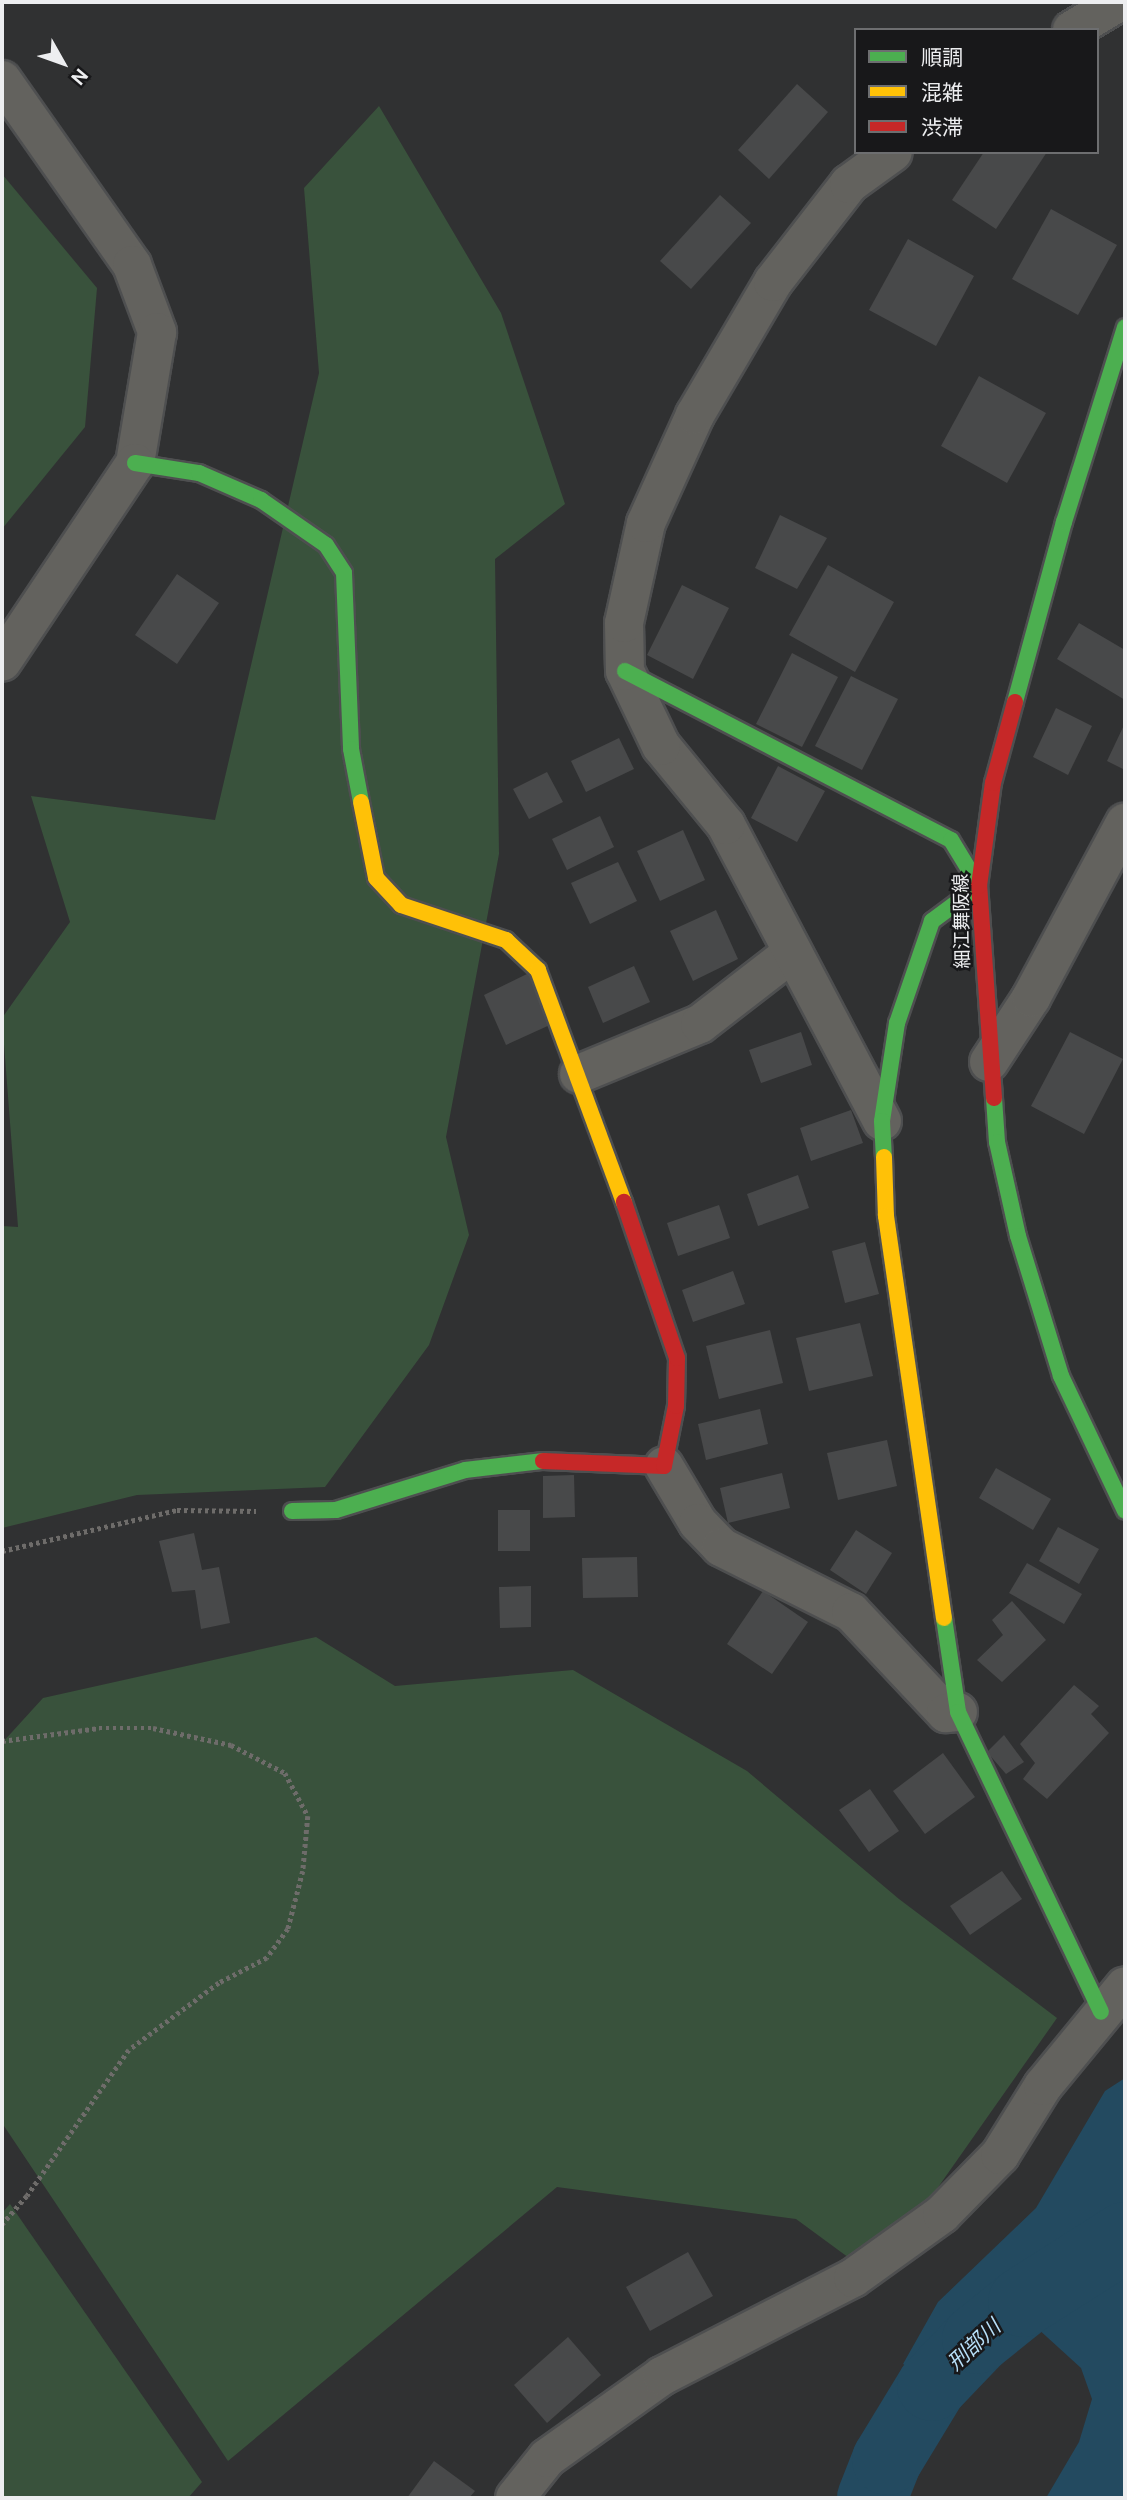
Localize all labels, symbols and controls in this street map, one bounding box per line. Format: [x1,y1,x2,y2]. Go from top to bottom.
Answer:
north arrow [28,28,98,98]
legend [854,28,1099,154]
text: 順調 [921,44,963,72]
text: N [65,63,94,90]
text: 混雑 [921,79,963,107]
text: 渋滞 [921,114,963,142]
street label: 細江舞阪線 [950,873,974,969]
water label: 刑部川 [942,2314,1006,2376]

